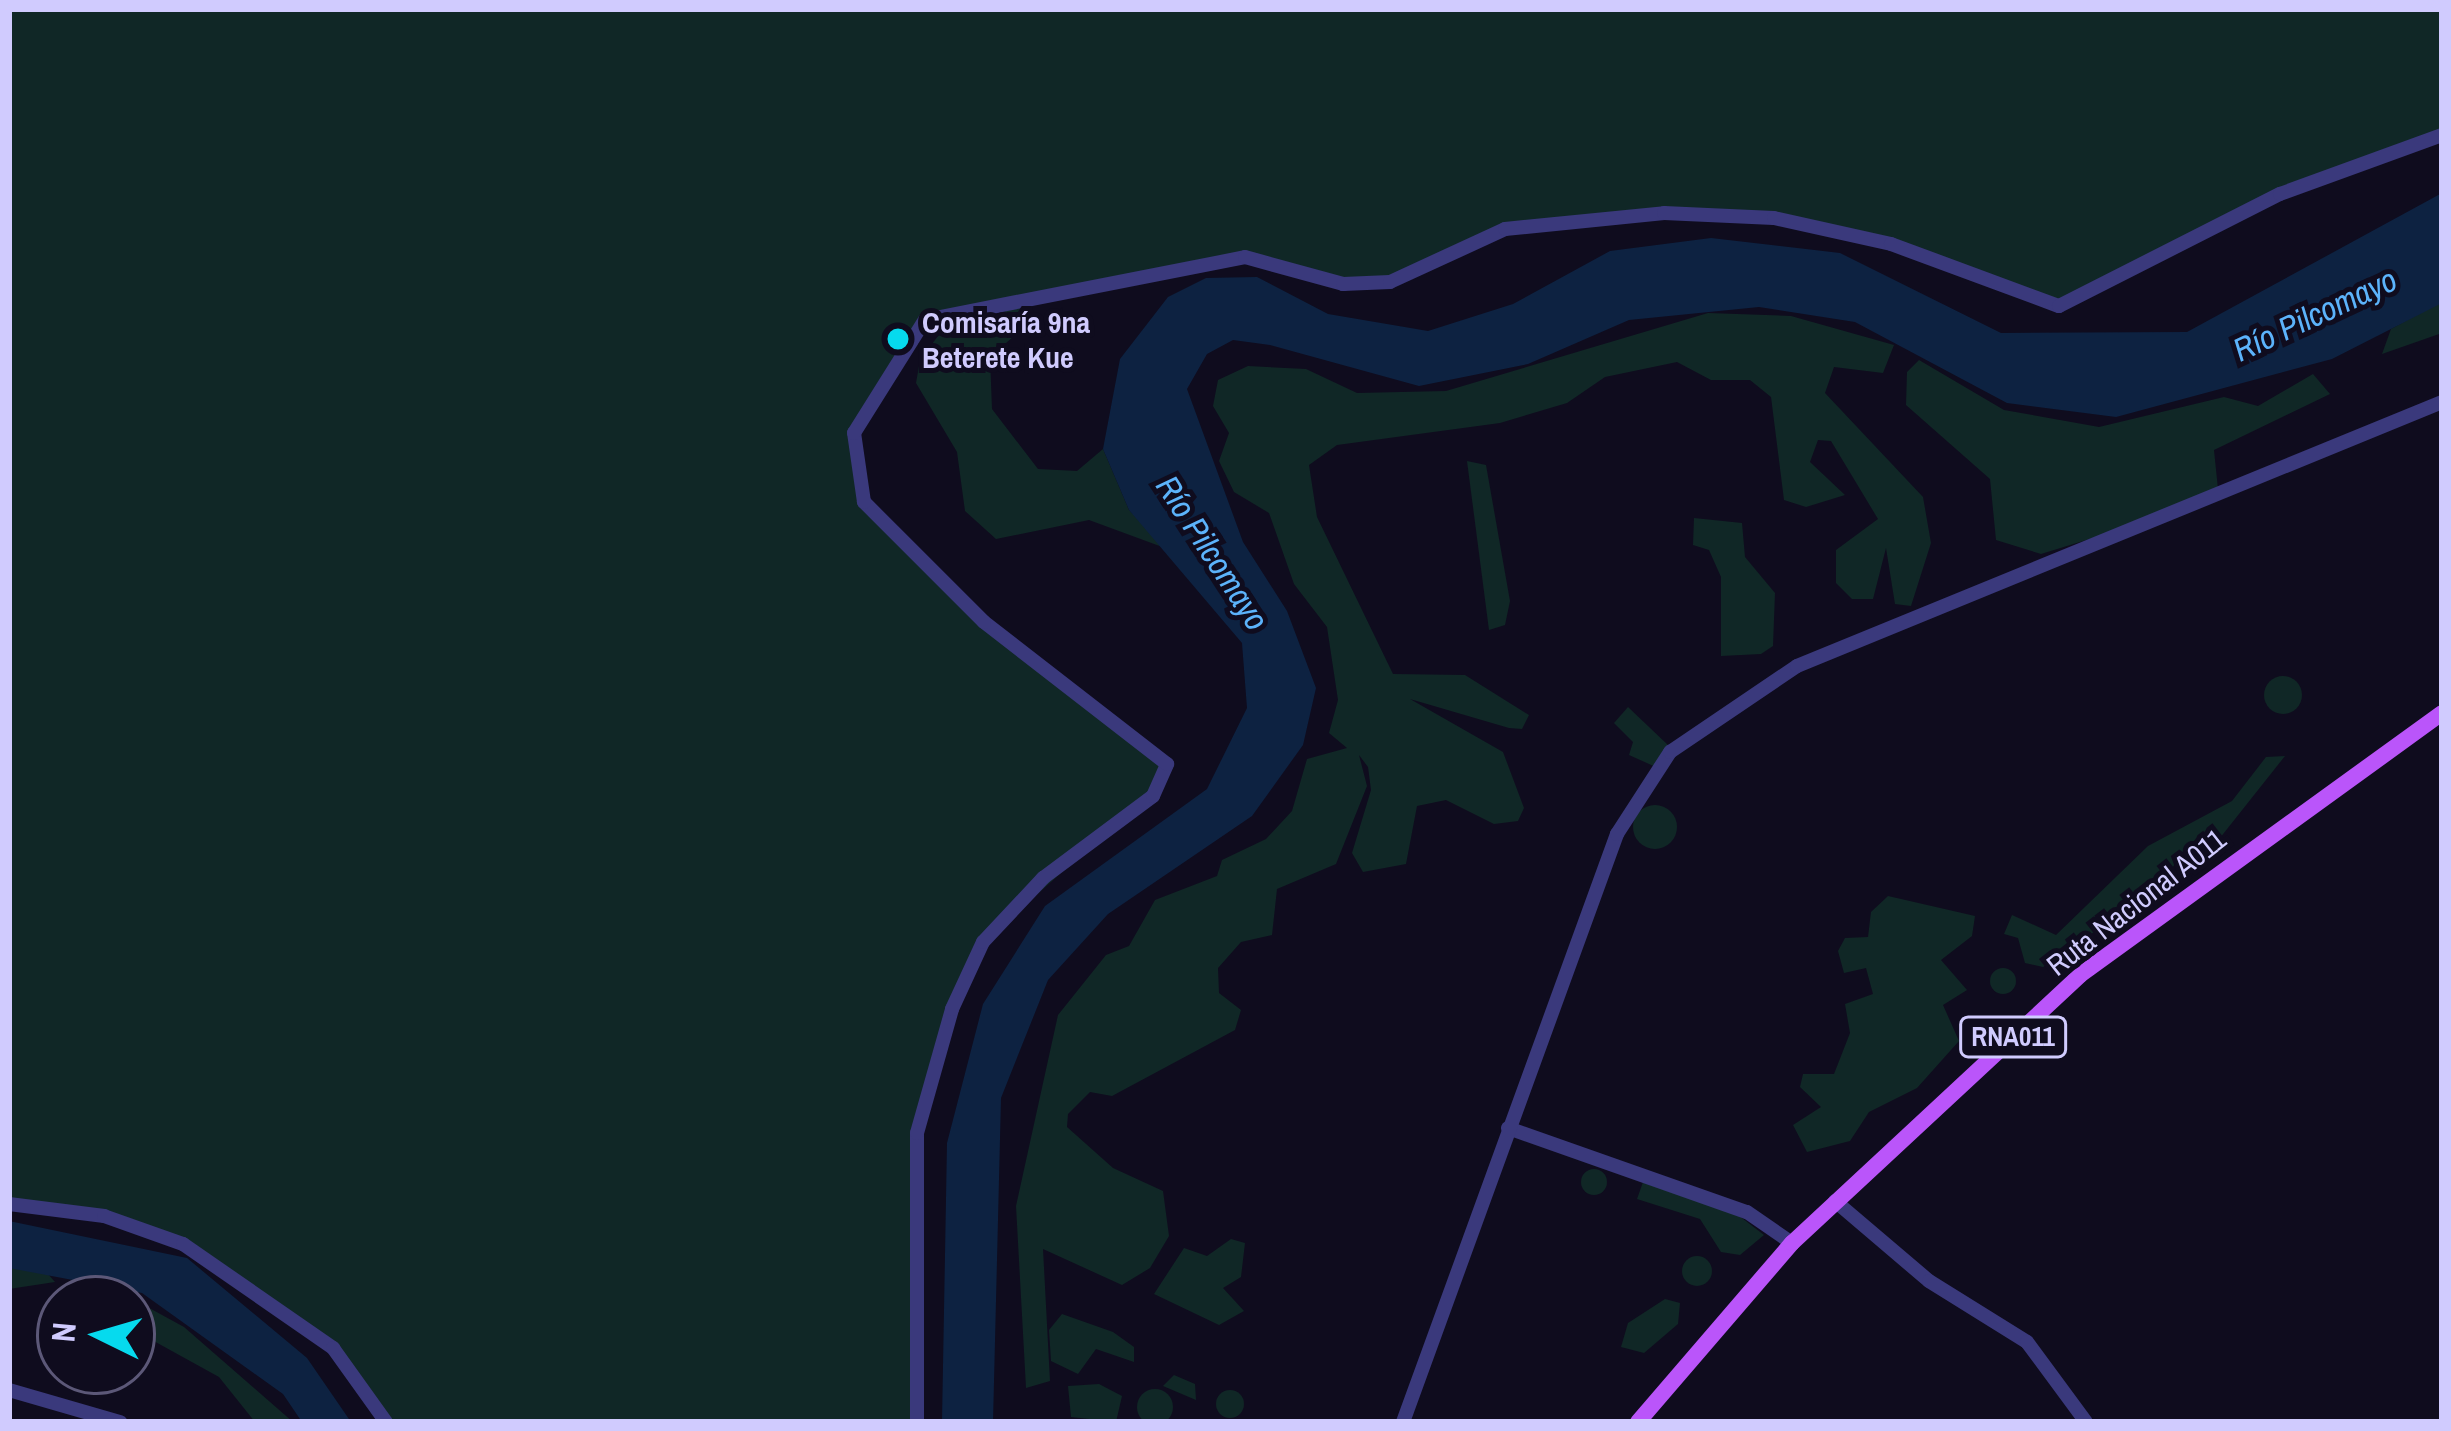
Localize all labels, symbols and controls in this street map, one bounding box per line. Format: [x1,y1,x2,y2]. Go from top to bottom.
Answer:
water label: Río Pilcomayo [2227,260,2403,370]
place label: Comisaría 9na Beterete Kue [922,304,1090,374]
marker: Comisaría 9na Beterete Kue [885,326,911,352]
water label: Río Pilcomayo [1147,468,1277,638]
street label: Ruta Nacional A011 [2039,821,2233,983]
road number: RNA011 [1959,1016,2067,1058]
north arrow [36,1275,156,1395]
text: N [40,1320,86,1344]

